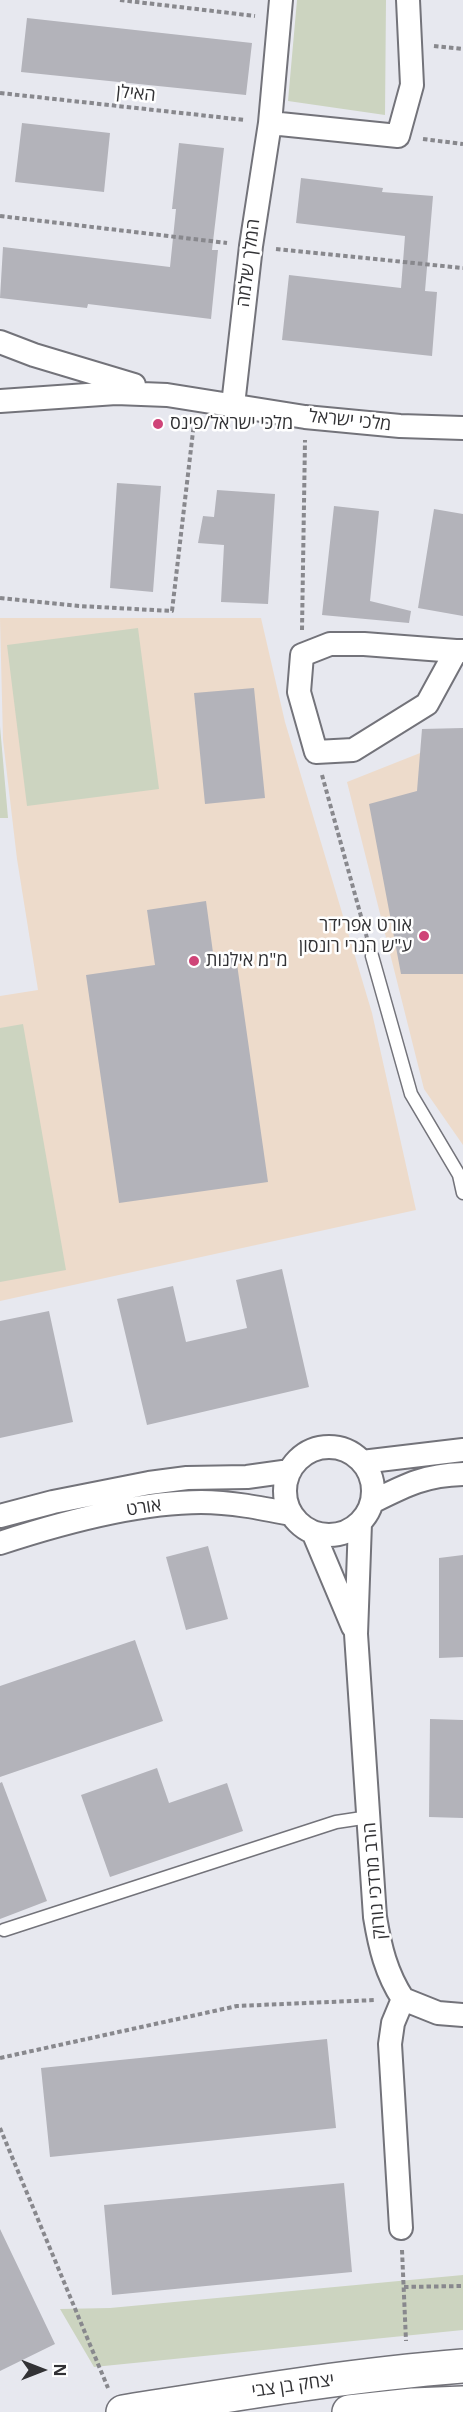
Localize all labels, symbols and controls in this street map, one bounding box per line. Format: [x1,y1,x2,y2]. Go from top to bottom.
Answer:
street label: האילן [115,81,157,107]
street label: המלך שלמה [233,218,265,308]
street label: מלכי ישראל [308,406,392,436]
place label: מלכי ישראל/פינס [170,413,293,435]
marker: מלכי ישראל/פינס [151,417,165,431]
place label: אורט אפרידר ע"ש הנרי רונסון [299,915,412,958]
marker: אורט אפרידר ע"ש הנרי רונסון [417,929,431,943]
place label: מ"מ אילנות [206,950,288,972]
marker: מ"מ אילנות [187,954,201,968]
street label: אורט [125,1495,163,1521]
street label: הרב מרדכי נורוק [359,1821,391,1941]
north arrow [12,2340,72,2400]
text: N [49,2363,71,2377]
street label: יצחק בן צבי [250,2370,336,2402]

